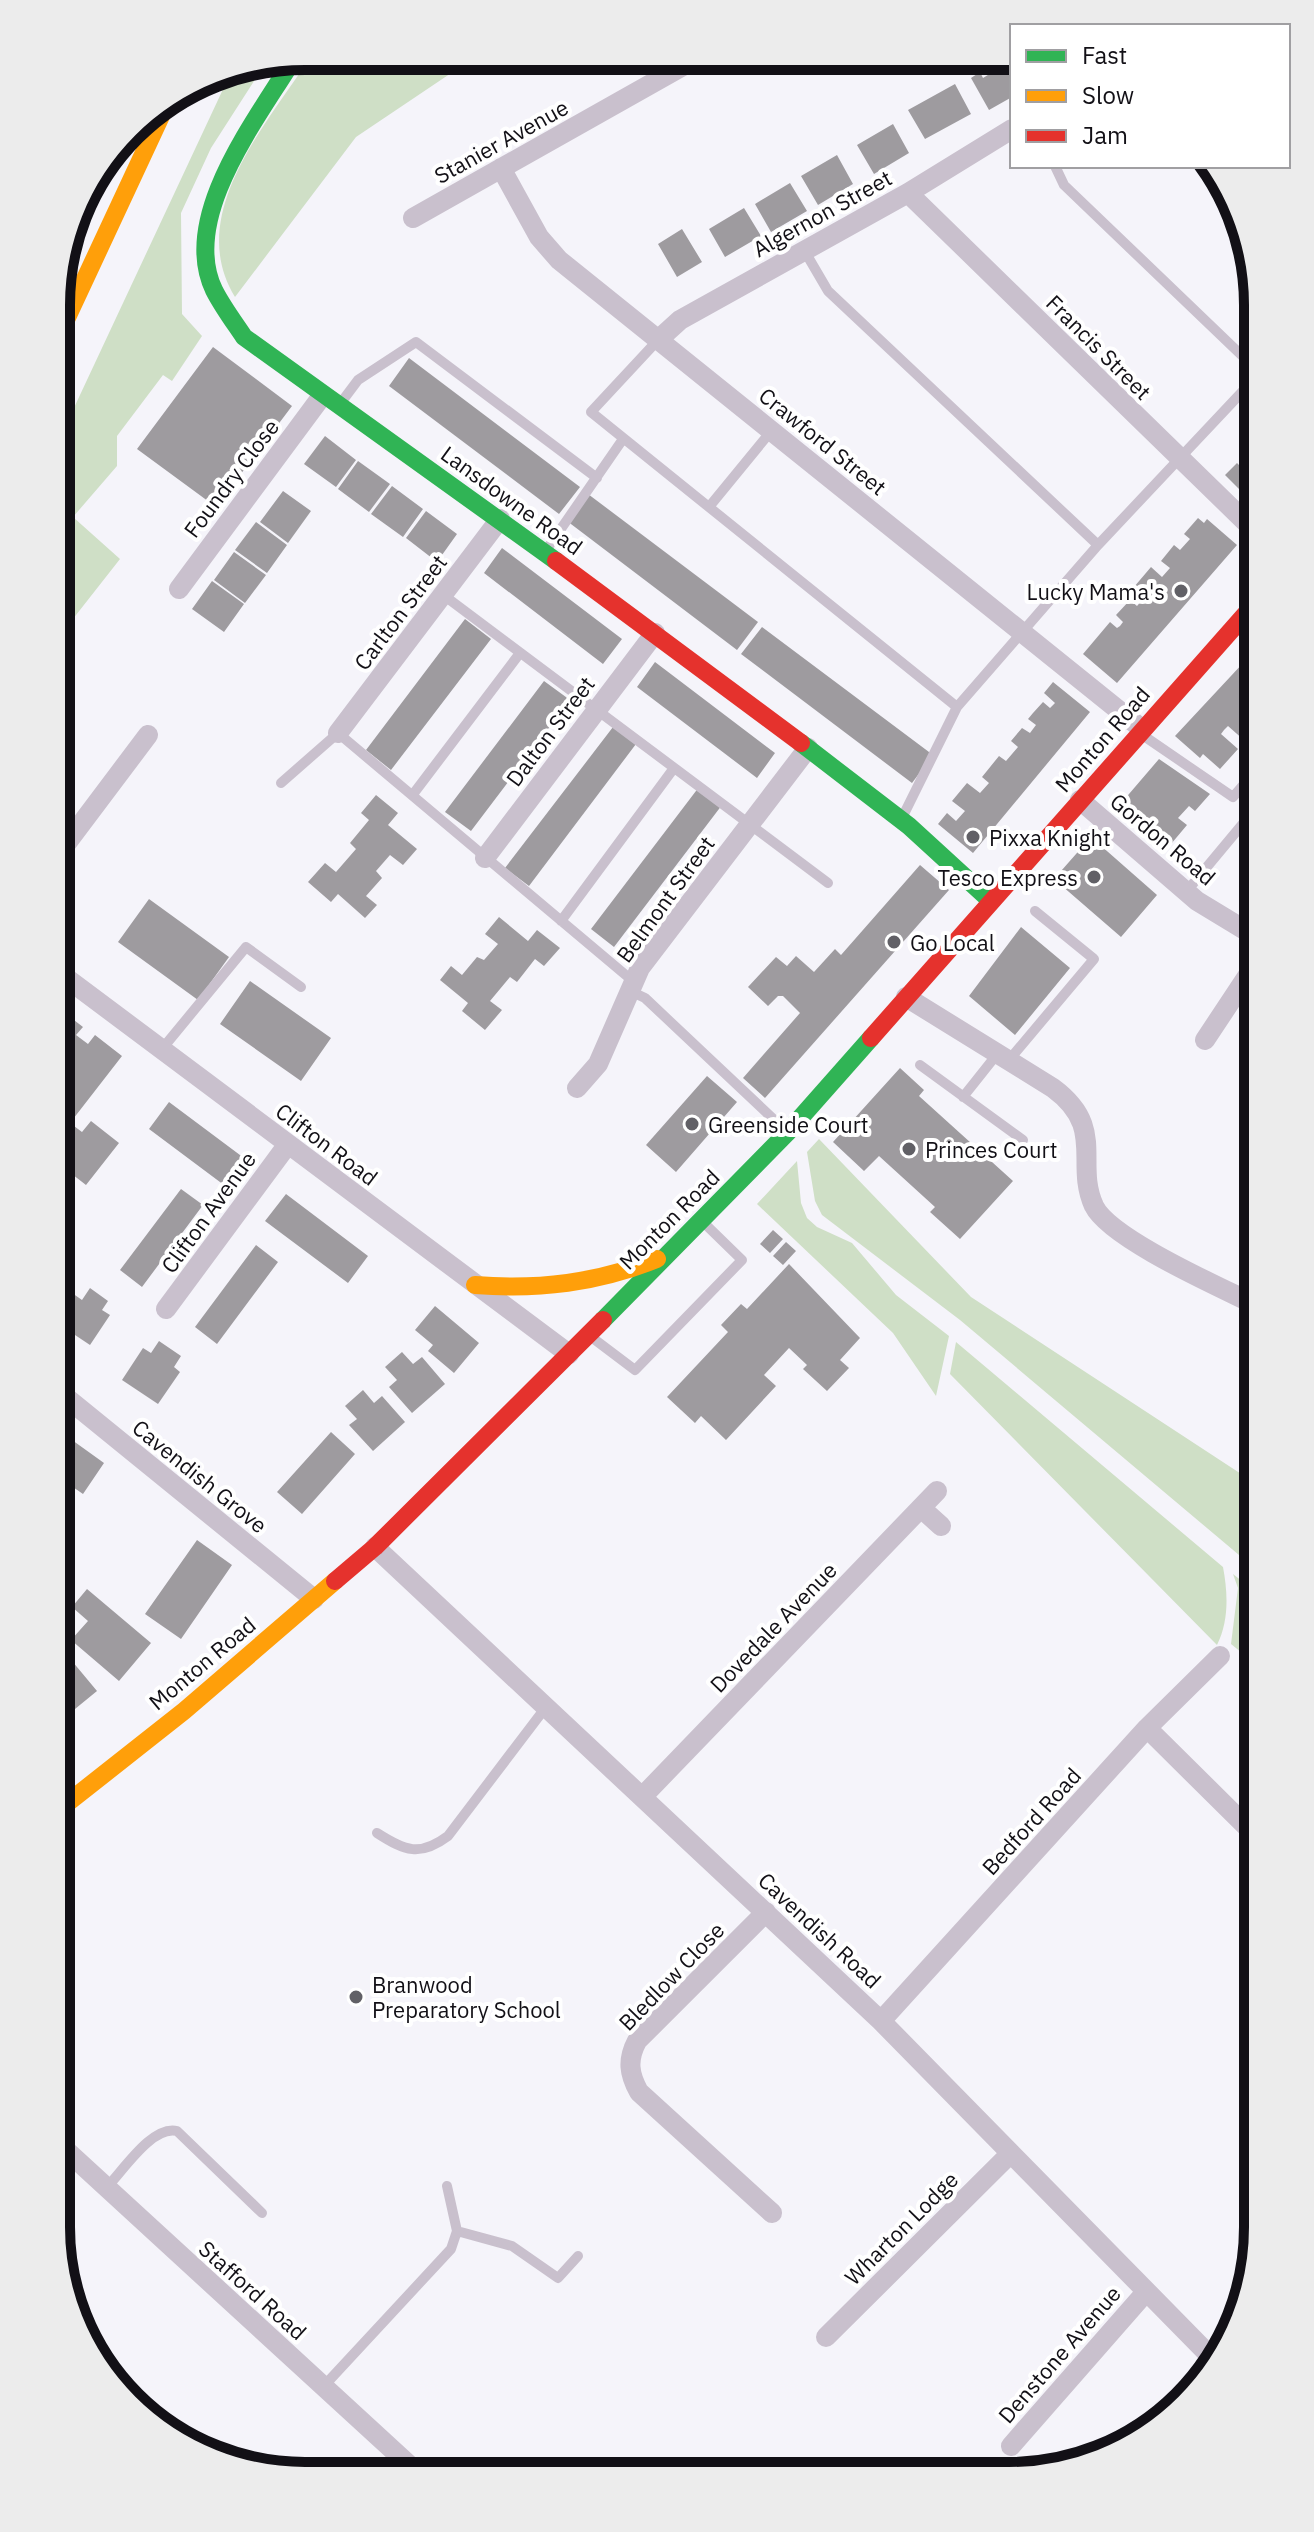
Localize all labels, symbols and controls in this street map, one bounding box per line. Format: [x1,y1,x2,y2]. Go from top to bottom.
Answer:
legend [1010,24,1290,168]
text: Fast [1082,39,1127,71]
text: Slow [1082,79,1134,111]
street label: Stanier Avenue [429,92,573,190]
text: Jam [1082,119,1128,151]
street label: Algernon Street [747,163,897,263]
street label: Francis Street [1040,288,1158,406]
street label: Crawford Street [753,381,893,501]
street label: Foundry Close [177,413,285,543]
street label: Lansdowne Road [435,439,589,561]
street label: Carlton Street [347,548,453,676]
place label: Lucky Mama's [1027,577,1165,606]
marker: Lucky Mama's [1172,582,1190,600]
street label: Dalton Street [499,670,601,792]
street label: Monton Road [1048,680,1156,798]
street label: Gordon Road [1104,786,1222,892]
place label: Pixxa Knight [989,823,1111,852]
marker: Pixxa Knight [964,828,982,846]
street label: Belmont Street [609,830,721,968]
place label: Tesco Express [938,863,1078,892]
marker: Tesco Express [1085,868,1103,886]
place label: Go Local [910,928,995,957]
marker: Go Local [885,933,903,951]
street label: Clifton Road [270,1096,384,1192]
place label: Greenside Court [708,1110,869,1139]
marker: Greenside Court [683,1115,701,1133]
place label: Princes Court [925,1135,1057,1164]
marker: Princes Court [900,1140,918,1158]
street label: Clifton Avenue [154,1145,262,1279]
street label: Monton Road [612,1162,726,1276]
street label: Cavendish Grove [127,1413,273,1539]
street label: Dovedale Avenue [703,1555,843,1699]
street label: Monton Road [143,1610,261,1716]
street label: Bedford Road [975,1761,1087,1881]
street label: Cavendish Road [752,1866,888,1994]
street label: Bledlow Close [612,1915,730,2037]
place label: Branwood Preparatory School [372,1970,561,2024]
marker: Branwood Preparatory School [347,1988,365,2006]
street label: Wharton Lodge [838,2165,964,2291]
street label: Stafford Road [193,2234,313,2346]
street label: Denstone Avenue [991,2279,1127,2429]

